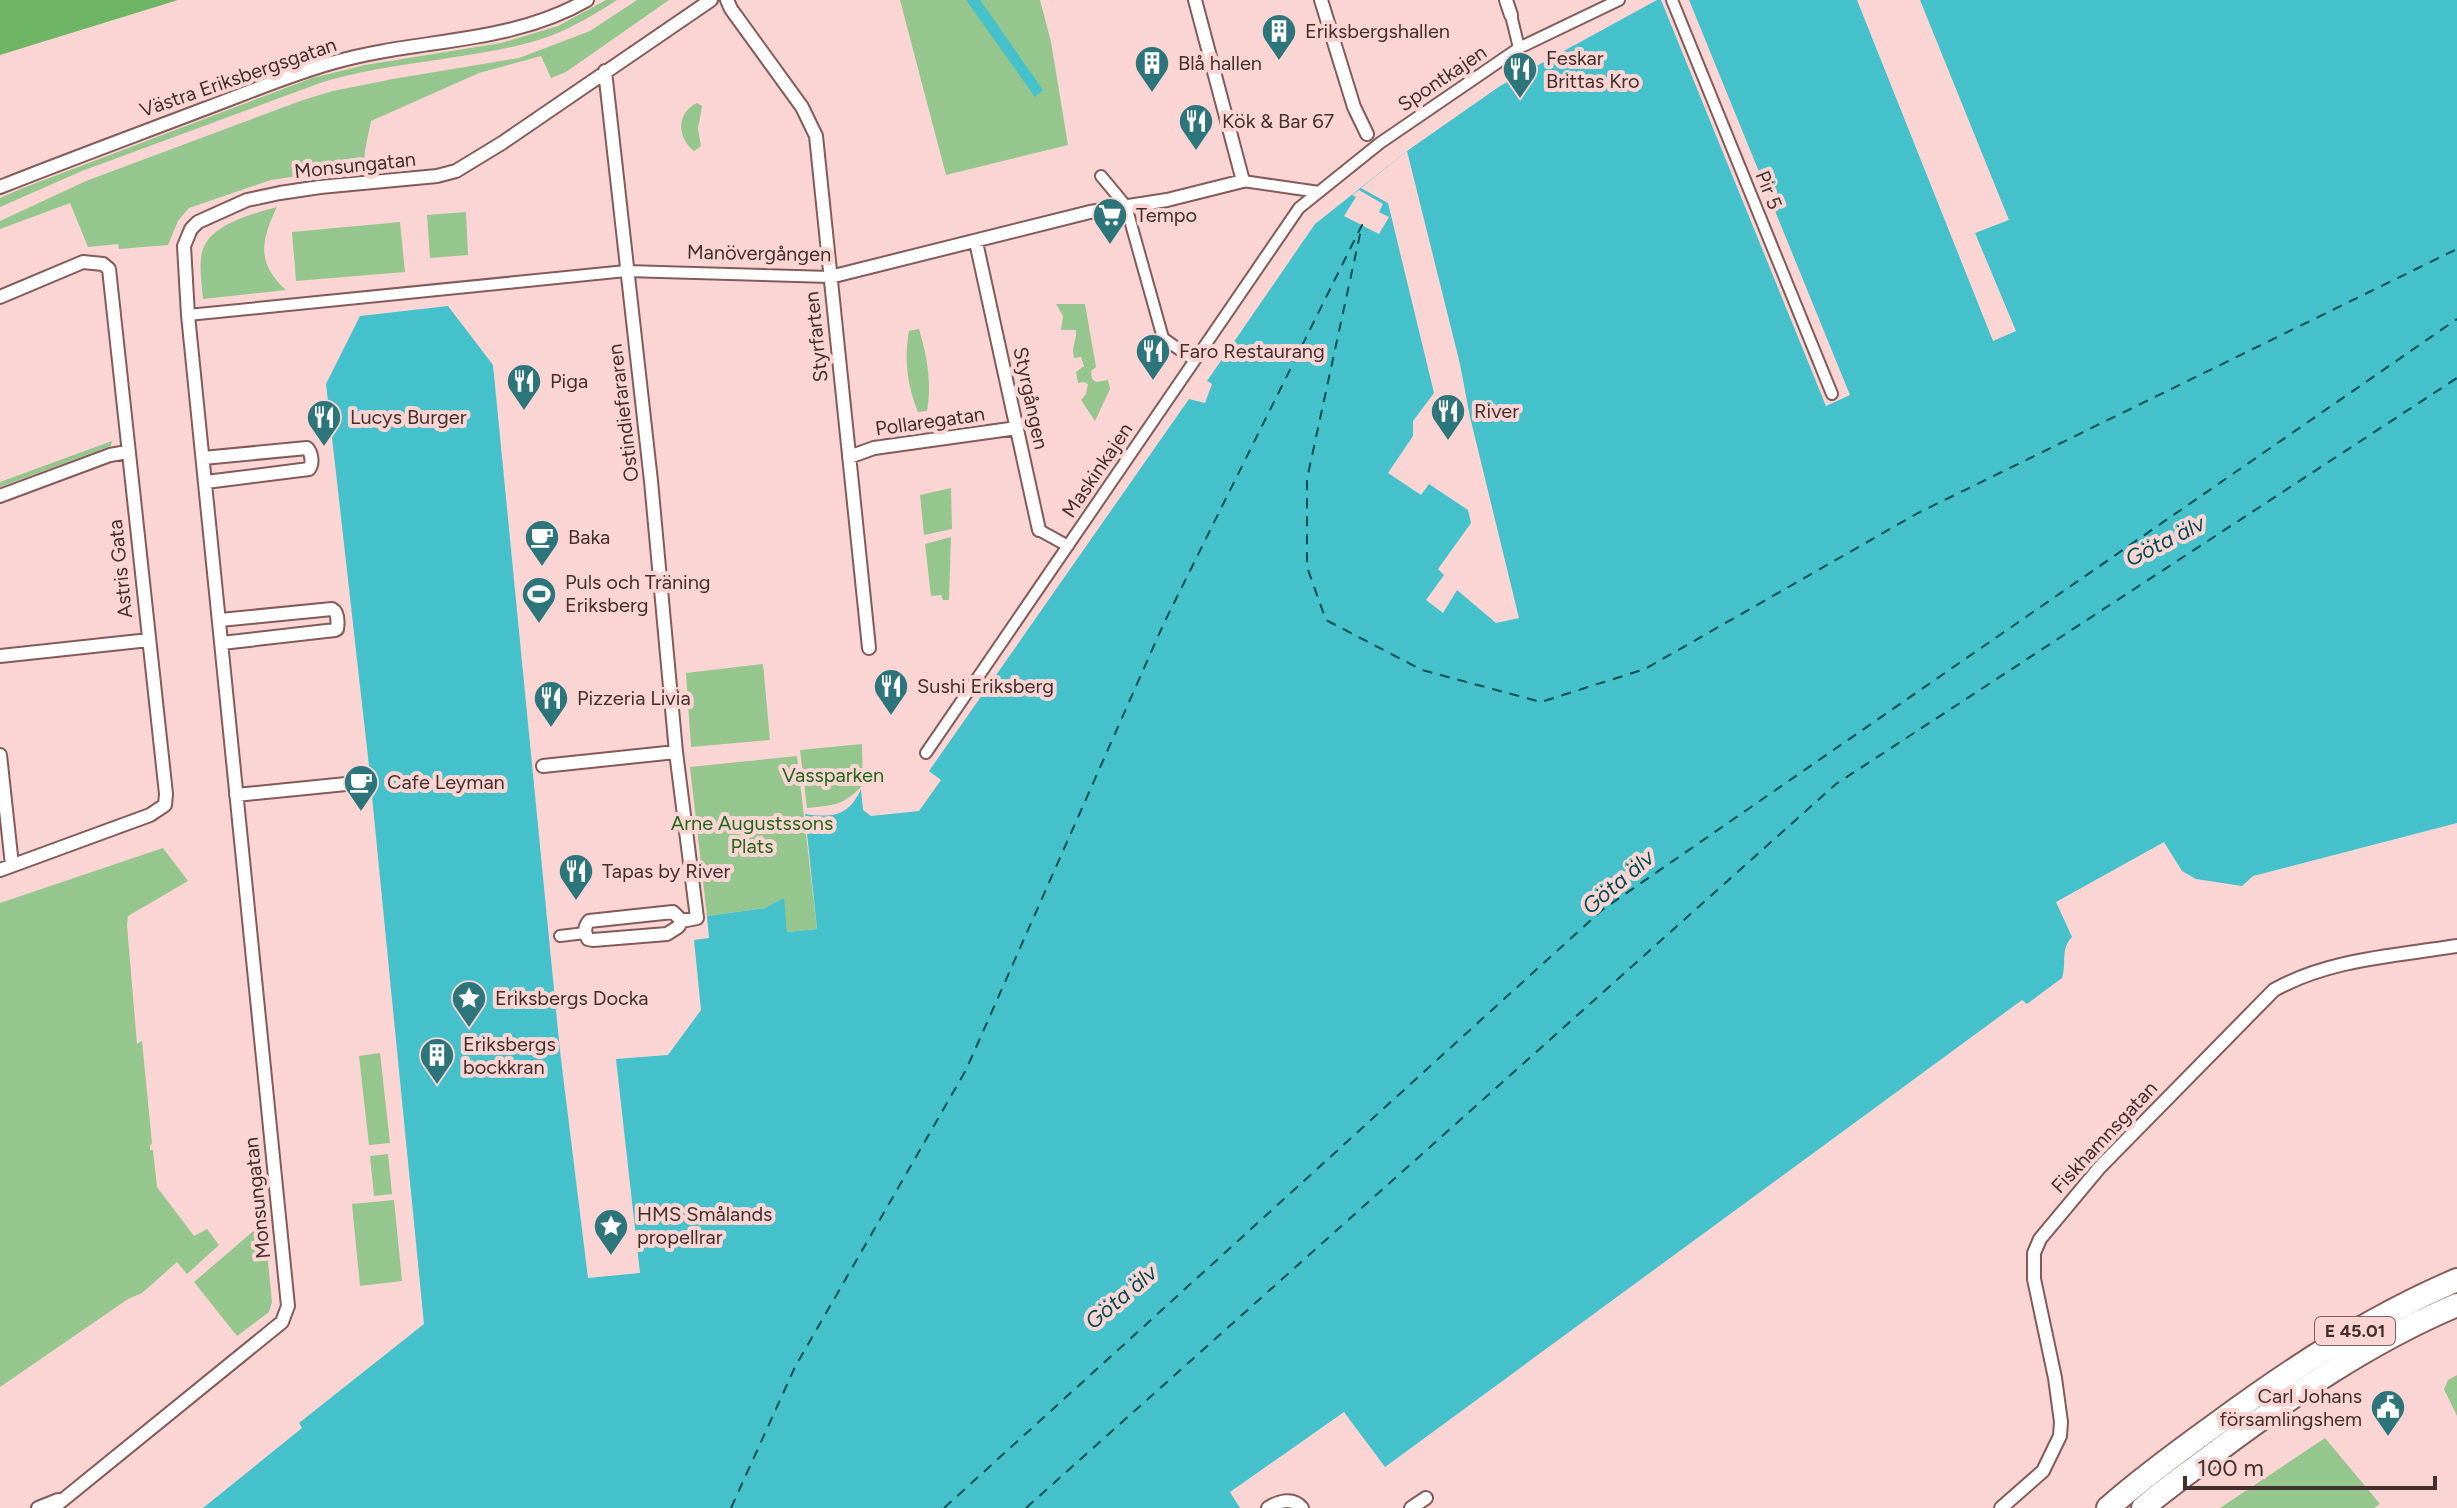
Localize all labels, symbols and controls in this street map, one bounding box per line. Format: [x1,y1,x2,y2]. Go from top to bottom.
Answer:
building icon: Eriksbergshallen [1260,12,1298,62]
place label: Eriksbergshallen [1305,19,1450,43]
street label: Västra Eriksbergsgatan [137,32,339,122]
street label: Spontkajen [1393,40,1491,116]
building icon: Blå hallen [1133,44,1171,94]
place label: Feskar Brittas Kro [1546,46,1640,93]
restaurant icon: Feskar Brittas Kro [1501,50,1539,100]
place label: Blå hallen [1178,51,1262,75]
restaurant icon: Kök & Bar 67 [1177,102,1215,152]
place label: Kök & Bar 67 [1222,109,1335,133]
street label: Monsungatan [293,147,417,183]
street label: Pir 5 [1750,167,1788,213]
supermarket icon: Tempo [1091,196,1129,246]
place label: Tempo [1136,203,1197,227]
street label: Manövergången [687,240,831,266]
street label: Styrfarten [799,291,833,383]
restaurant icon: Faro Restaurang [1134,332,1172,382]
place label: Faro Restaurang [1179,339,1325,363]
street label: Ostindiefararen [603,343,643,483]
street label: Styrgången [1008,345,1054,451]
restaurant icon: Piga [505,362,543,412]
place label: Piga [550,369,588,393]
restaurant icon: River [1429,392,1467,442]
restaurant icon: Lucys Burger [305,398,343,448]
place label: River [1474,399,1519,423]
street label: Pollaregatan [874,401,986,441]
place label: Lucys Burger [350,405,467,429]
street label: Maskinkajen [1057,418,1137,522]
water label: Göta älv [2121,509,2211,572]
street label: Astris Gata [103,518,137,620]
cafe icon: Baka [523,518,561,568]
place label: Baka [568,525,610,549]
place label: Puls och Träning Eriksberg [565,570,711,617]
sports icon: Puls och Träning Eriksberg [520,575,558,625]
restaurant icon: Sushi Eriksberg [872,667,910,717]
place label: Sushi Eriksberg [917,674,1054,698]
restaurant icon: Pizzeria Livia [532,679,570,729]
place label: Pizzeria Livia [577,686,691,710]
cafe icon: Cafe Leyman [342,763,380,813]
park label: Vassparken [782,763,884,787]
place label: Cafe Leyman [387,770,505,794]
park label: Arne Augustssons Plats [671,811,833,858]
water label: Göta älv [1577,843,1661,920]
restaurant icon: Tapas by River [557,852,595,902]
place label: Tapas by River [602,859,730,883]
place icon: Eriksbergs Docka [450,979,488,1029]
place label: Eriksbergs Docka [495,986,649,1010]
place label: Eriksbergs bockkran [463,1032,556,1079]
building icon: Eriksbergs bockkran [418,1036,456,1086]
street label: Fiskhamnsgatan [2046,1076,2162,1198]
street label: Monsungatan [239,1136,275,1260]
place label: HMS Smålands propellrar [637,1202,772,1249]
place icon: HMS Smålands propellrar [592,1207,630,1257]
water label: Göta älv [1080,1258,1164,1335]
road number: E 45.01 [2315,1317,2395,1345]
place label: Carl Johans församlingshem [2219,1384,2362,1431]
public building icon: Carl Johans församlingshem [2369,1388,2407,1438]
scale bar [2185,1440,2435,1490]
text: 100 m [2197,1453,2264,1482]

